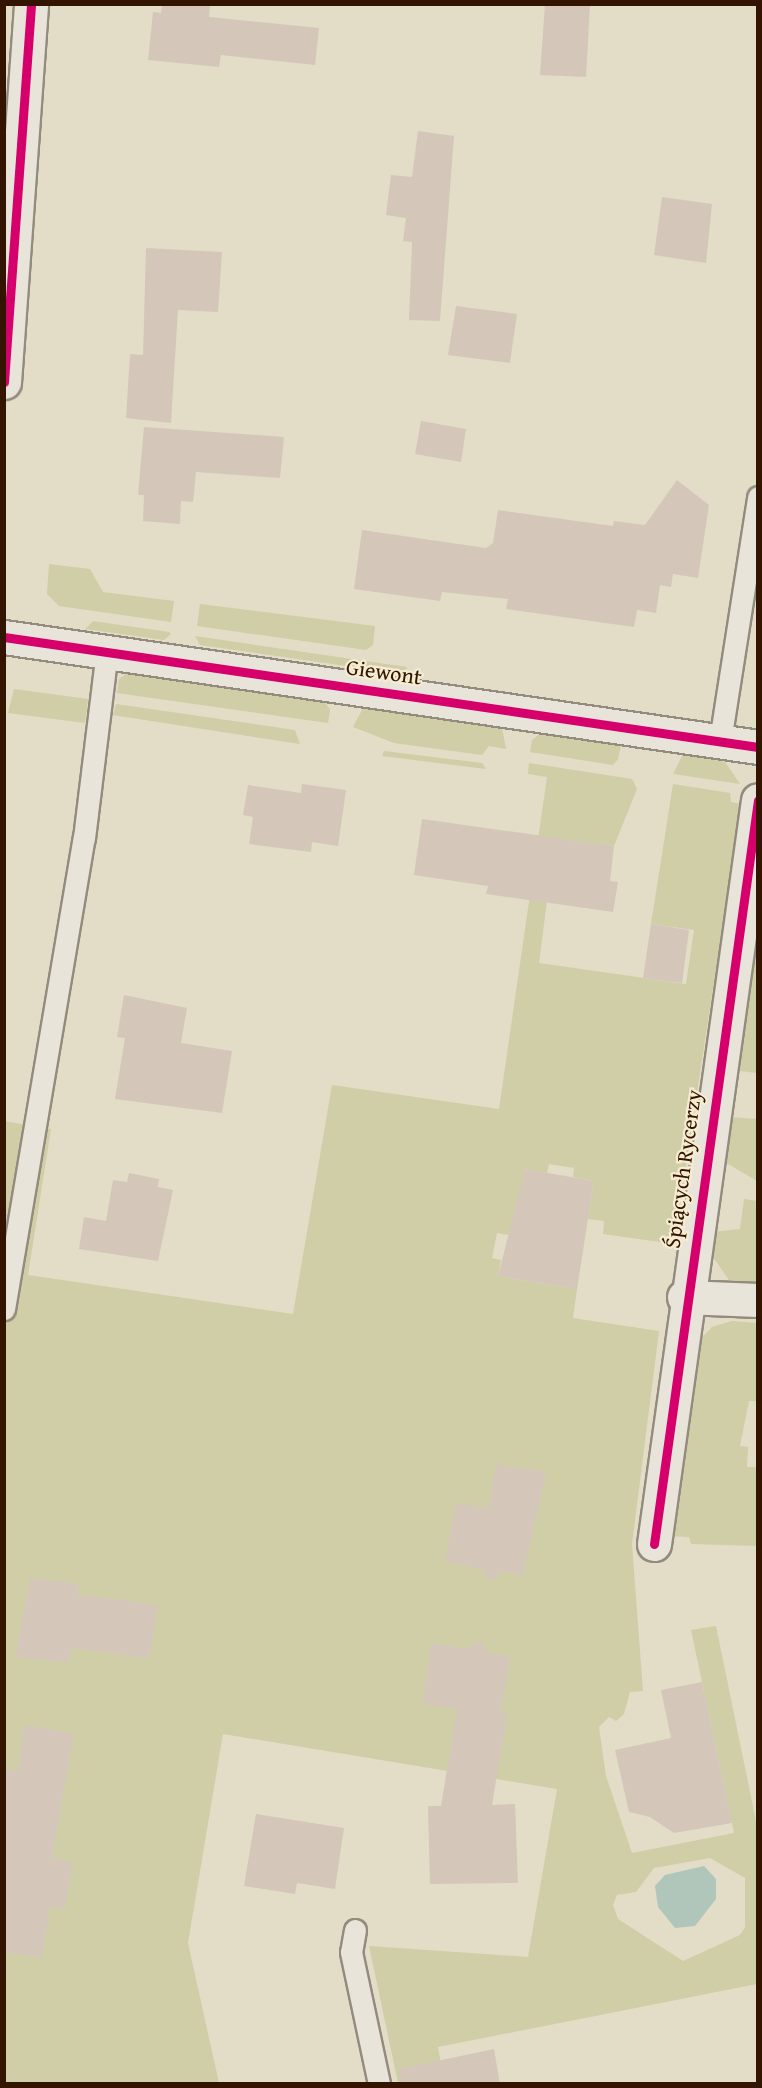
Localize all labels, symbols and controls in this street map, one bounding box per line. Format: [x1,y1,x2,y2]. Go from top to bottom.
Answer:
street label: Giewont [344,654,424,690]
street label: Śpiących Rycerzy [659,1088,707,1250]

